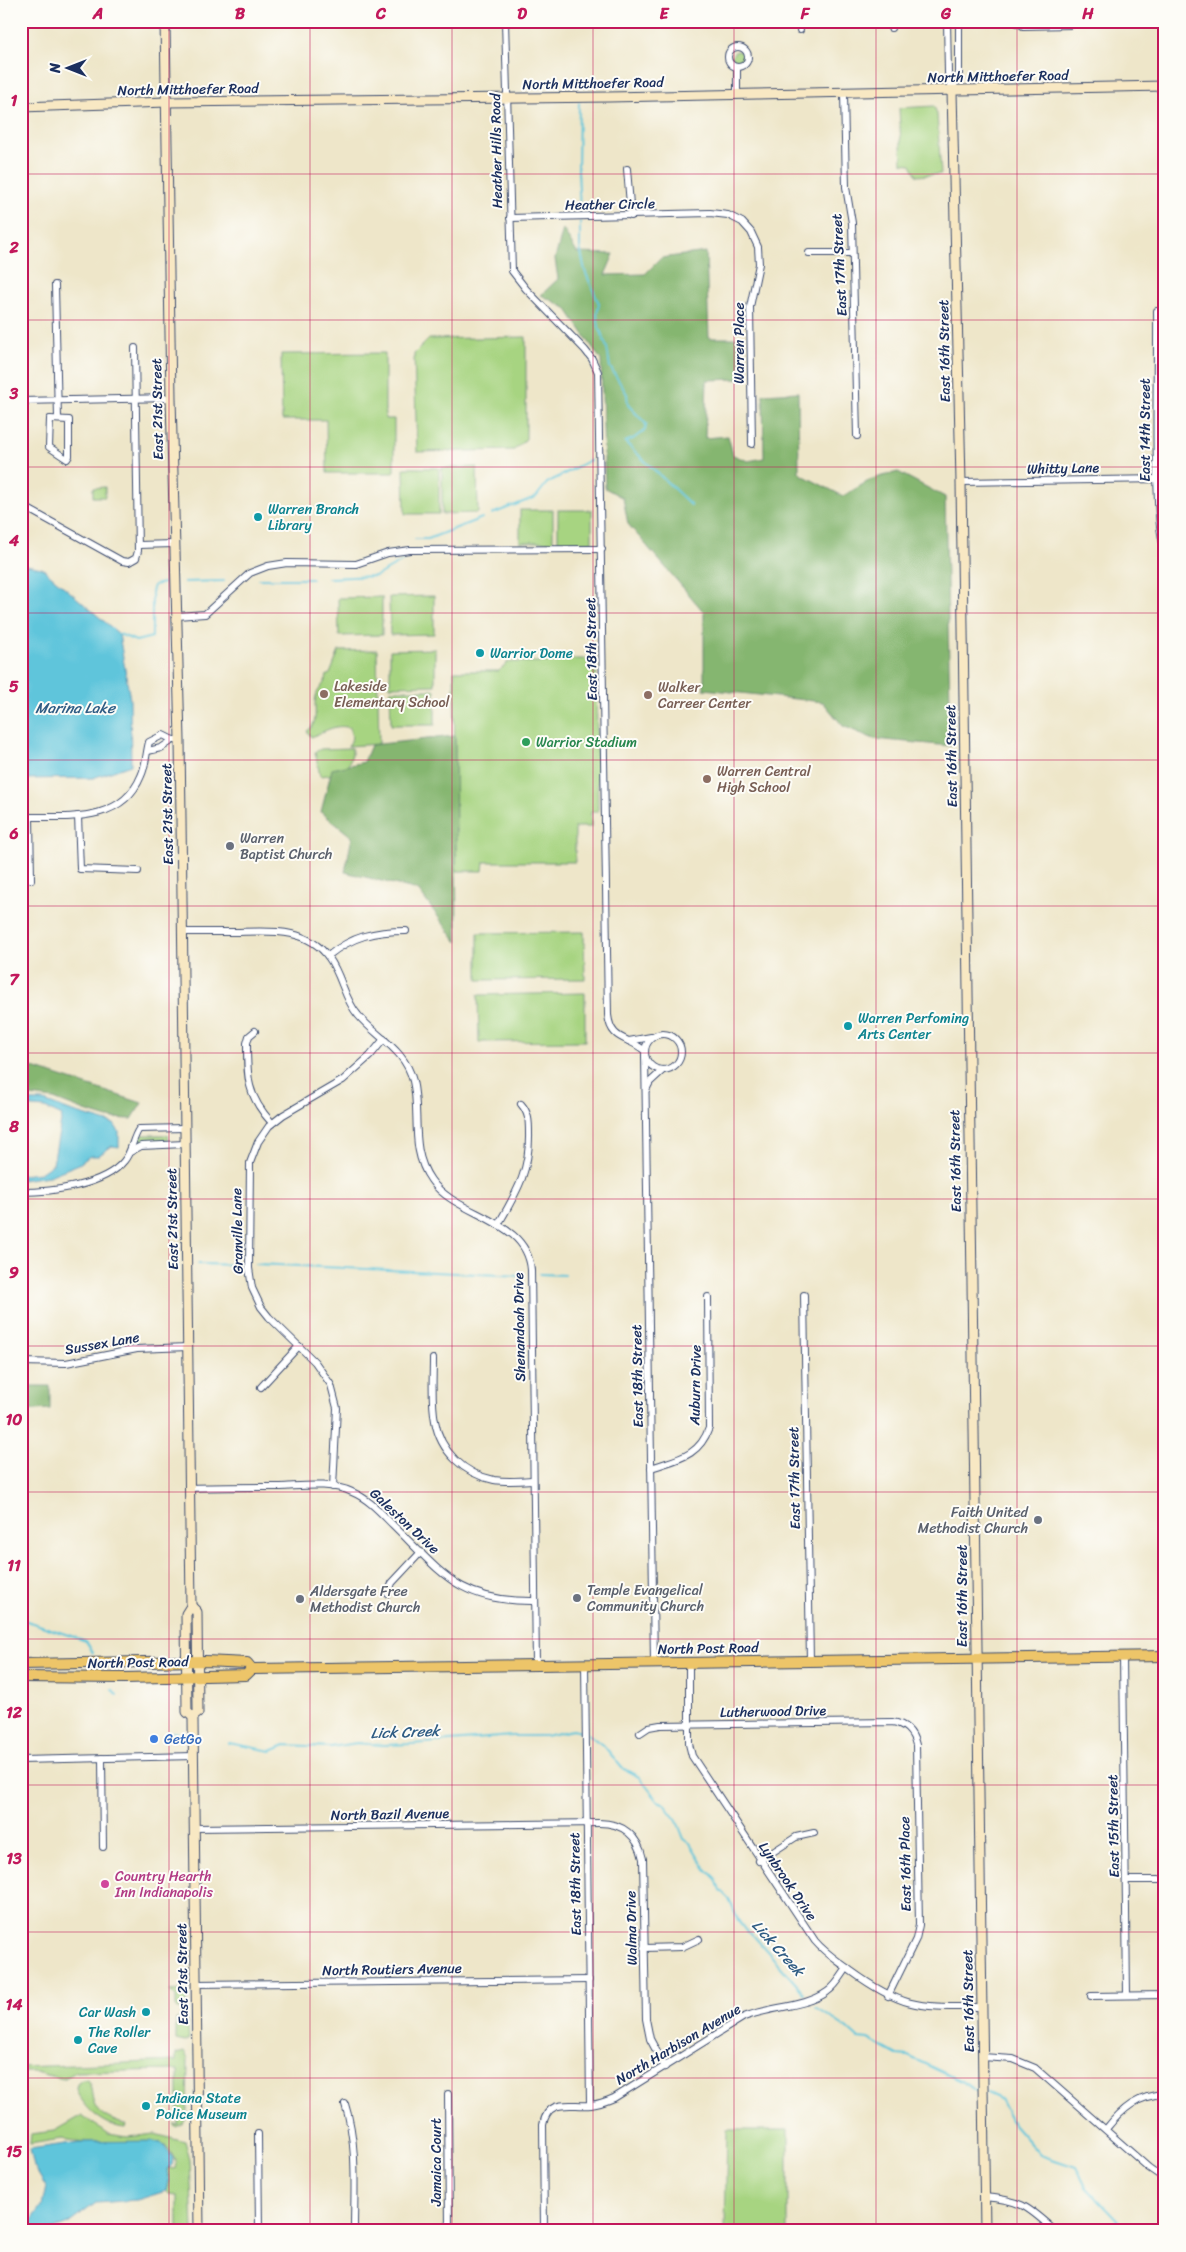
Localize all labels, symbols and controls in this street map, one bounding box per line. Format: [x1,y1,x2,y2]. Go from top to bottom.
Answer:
text: A [92,0,103,28]
text: B [235,0,246,28]
text: C [375,0,387,28]
text: D [517,0,527,28]
text: E [660,0,670,28]
text: F [800,0,811,28]
text: G [940,0,952,28]
text: H [1081,0,1094,28]
north arrow [42,42,92,92]
text: N [43,63,68,74]
street label: North Mitthoefer Road [927,63,1070,90]
street label: North Mitthoefer Road [522,70,665,97]
street label: North Mitthoefer Road [117,76,260,103]
text: 1 [11,86,18,115]
street label: Heather Hills Road [483,92,510,209]
street label: Heather Circle [565,191,655,218]
street label: East 17th Street [824,213,855,317]
text: 2 [8,233,19,262]
street label: East 16th Street [931,299,958,403]
street label: Warren Place [727,302,752,384]
street label: East 21st Street [144,358,171,460]
street label: East 14th Street [1133,378,1158,482]
text: 3 [9,379,19,408]
street label: Whitty Lane [1027,455,1100,482]
place label: Warren Branch Library [268,497,359,538]
marker: Warren Branch Library [252,511,264,523]
text: 4 [8,526,19,555]
street label: East 18th Street [578,597,605,701]
place label: Warrior Dome [490,641,573,666]
marker: Warrior Dome [474,647,486,659]
text: 5 [9,672,19,701]
place label: Lakeside Elementary School [334,674,451,715]
place label: Walker Carreer Center [658,675,752,716]
marker: Lakeside Elementary School [318,688,330,700]
marker: Walker Carreer Center [642,689,654,701]
water label: Marina Lake [35,695,116,721]
street label: East 16th Street [938,704,965,808]
place label: Warrior Stadium [536,730,637,755]
marker: Warrior Stadium [520,736,532,748]
place label: Warren Central High School [717,759,812,800]
street label: East 21st Street [154,763,181,865]
marker: Warren Central High School [701,773,713,785]
text: 6 [8,819,19,848]
place label: Warren Baptist Church [240,826,332,867]
marker: Warren Baptist Church [224,840,236,852]
text: 7 [9,965,20,994]
place label: Warren Perfoming Arts Center [857,1006,969,1047]
marker: Warren Perfoming Arts Center [842,1020,854,1032]
street label: East 16th Street [942,1109,969,1213]
text: 8 [8,1112,19,1141]
street label: East 21st Street [159,1168,186,1270]
street label: Granville Lane [224,1188,251,1274]
text: 9 [9,1258,19,1287]
street label: Shenandoah Drive [506,1272,533,1382]
street label: East 18th Street [624,1324,651,1428]
street label: Sussex Lane [63,1325,141,1362]
street label: Auburn Drive [682,1345,709,1426]
text: 10 [6,1405,22,1434]
street label: East 17th Street [781,1426,808,1530]
street label: Galeston Drive [364,1482,446,1561]
place label: Faith United Methodist Church [918,1500,1030,1541]
marker: Faith United Methodist Church [1032,1514,1044,1526]
street label: East 16th Street [950,1545,975,1647]
text: 11 [7,1551,21,1580]
place label: Temple Evangelical Community Church [587,1578,704,1619]
place label: Aldersgate Free Methodist Church [309,1579,420,1620]
marker: Temple Evangelical Community Church [571,1592,583,1604]
marker: Aldersgate Free Methodist Church [294,1593,306,1605]
street label: North Post Road [657,1635,760,1662]
street label: North Post Road [87,1649,190,1676]
text: 12 [6,1698,23,1727]
street label: Lutherwood Drive [720,1698,827,1725]
water label: Lick Creek [370,1718,442,1746]
place label: GetGo [164,1727,202,1752]
marker: GetGo [148,1733,160,1745]
street label: East 15th Street [1100,1774,1127,1878]
street label: North Bazil Avenue [331,1801,450,1828]
street label: East 16th Place [892,1816,919,1912]
street label: East 18th Street [562,1832,589,1936]
street label: Lynbrook Drive [752,1836,824,1926]
text: 13 [6,1844,22,1873]
place label: Country Hearth Inn Indianapolis [114,1864,213,1905]
marker: Country Hearth Inn Indianapolis [99,1878,111,1890]
street label: Walma Drive [618,1890,645,1966]
water label: Lick Creek [745,1914,812,1984]
street label: East 21st Street [169,1923,196,2025]
street label: East 16th Street [955,1949,982,2053]
street label: North Routiers Avenue [322,1956,462,1983]
text: 14 [6,1990,22,2019]
street label: North Harbison Avenue [611,1997,746,2092]
place label: Car Wash [79,2000,136,2025]
marker: Car Wash [140,2006,152,2018]
place label: The Roller Cave [88,2020,151,2061]
marker: The Roller Cave [72,2034,84,2046]
place label: Indiana State Police Museum [155,2086,247,2127]
marker: Indiana State Police Museum [140,2100,152,2112]
street label: Jamaica Court [424,2118,449,2207]
text: 15 [6,2137,23,2166]

